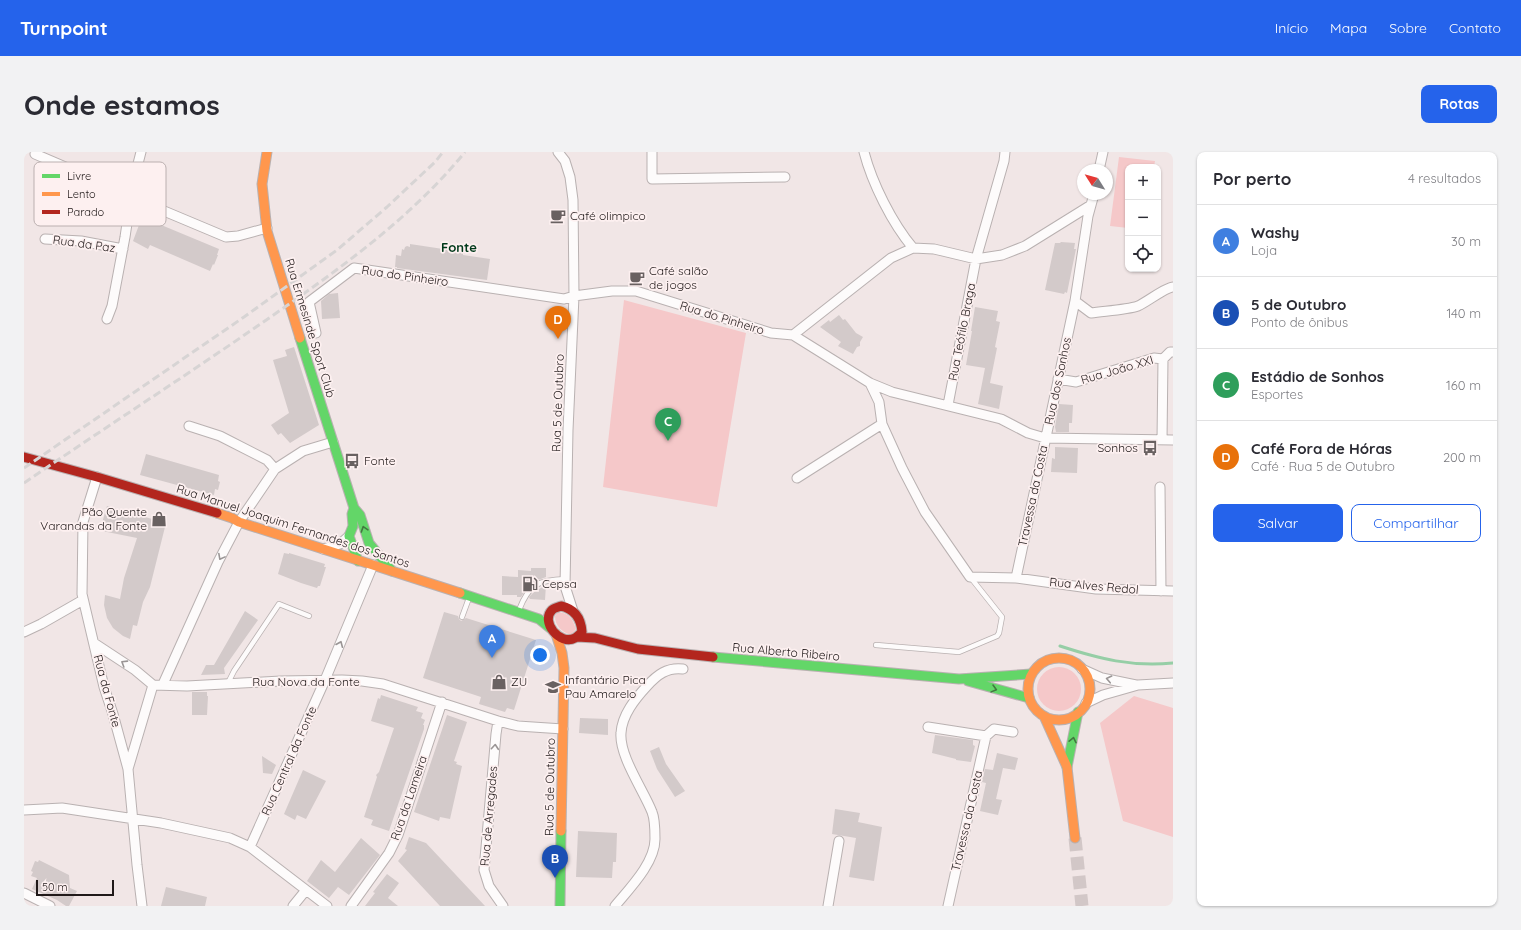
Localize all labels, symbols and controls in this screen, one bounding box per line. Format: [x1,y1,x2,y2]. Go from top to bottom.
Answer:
text: Turnpoint [20,16,108,40]
text: Início [1275,19,1308,37]
text: Mapa [1330,19,1367,37]
text: Sobre [1389,19,1427,37]
text: Contato [1449,19,1501,37]
button: Rotas [1421,85,1497,123]
text: Onde estamos [24,87,220,122]
legend [34,162,166,226]
north arrow [1077,164,1113,200]
map controls [1125,164,1161,272]
button: + [1125,164,1161,200]
text: Por perto [1213,168,1291,189]
text: Livre [67,169,91,183]
text: 4 resultados [1408,170,1481,186]
text: Lento [67,187,96,201]
button: − [1125,200,1161,236]
text: Parado [67,205,105,219]
cafe icon: Café olimpico [549,207,567,225]
place label: Café olimpico [570,208,646,223]
text: Washy [1251,223,1299,242]
street label: Rua da Paz [52,232,117,255]
text: A [1222,233,1230,249]
text: 30 m [1451,233,1481,249]
button: locate [1125,236,1161,272]
district label: Fonte [441,239,477,255]
text: Loja [1251,242,1277,258]
street label: Rua Ermesinde Sport Club [282,256,339,399]
street label: Rua do Pinheiro [361,262,449,289]
place label: Café salão de jogos [649,263,708,292]
cafe icon: Café salão de jogos [628,269,646,287]
street label: Rua Teófilo Braga [945,282,978,382]
text: 5 de Outubro [1251,295,1346,314]
street label: Rua do Pinheiro [678,298,766,337]
text: B [1222,305,1230,321]
text: 140 m [1446,305,1481,321]
pin: D [545,306,571,339]
text: Ponto de ônibus [1251,314,1348,330]
street label: Rua dos Sonhos [1041,335,1074,426]
street label: Rua João XXI [1079,352,1155,387]
street label: Rua 5 de Outubro [548,354,567,452]
text: Estádio de Sonhos [1251,367,1384,386]
text: C [1222,377,1230,393]
text: 160 m [1446,377,1481,393]
text: Esportes [1251,386,1303,402]
pin: C [655,408,681,441]
bus stop icon: Sonhos [1141,439,1159,457]
text: Café Fora de Hóras [1251,439,1392,458]
place label: Sonhos [1097,440,1138,455]
street label: Travessa da Costa [1014,444,1051,548]
text: D [1221,449,1231,465]
text: 200 m [1443,449,1481,465]
bus stop icon: Fonte [343,452,361,470]
place label: Fonte [364,453,396,468]
text: Café · Rua 5 de Outubro [1251,458,1395,474]
street label: Rua Manuel Joaquim Fernandes dos Santos [174,481,412,571]
place label: Pão Quente Varandas da Fonte [40,504,147,533]
button: Salvar [1213,504,1343,542]
button: Compartilhar [1351,504,1481,542]
shop icon: Pão Quente Varandas da Fonte [150,510,168,528]
one-way arrow [360,525,369,532]
one-way arrow [218,553,225,560]
street label: Rua Alves Redol [1049,574,1139,597]
fuel station icon: Cepsa [521,575,539,593]
place label: Cepsa [542,576,577,591]
pin: A [479,625,505,658]
street label: Rua Alberto Ribeiro [732,639,840,664]
one-way arrow [336,641,344,648]
your location [530,645,550,665]
street label: Rua da Fonte [91,653,124,729]
one-way arrow [121,661,128,668]
place label: Infantário Pica Pau Amarelo [565,672,646,701]
shop icon: ZU [490,673,508,691]
street label: Rua Nova da Fonte [252,674,360,689]
place label: ZU [511,674,527,689]
one-way arrow [1106,676,1112,684]
school or university icon: Infantário Pica Pau Amarelo [544,678,562,696]
one-way arrow [990,684,997,693]
street label: Rua Central da Fonte [258,704,320,818]
one-way arrow [1068,737,1076,743]
street label: Rua 5 de Outubro [541,738,558,836]
one-way arrow [490,744,499,750]
street label: Rua da Lameira [387,753,430,842]
street label: Rua de Arregades [477,765,500,867]
street label: Travessa da Costa [948,769,985,873]
pin: B [542,845,568,878]
scale bar [36,878,114,897]
text: 50 m [42,880,68,894]

